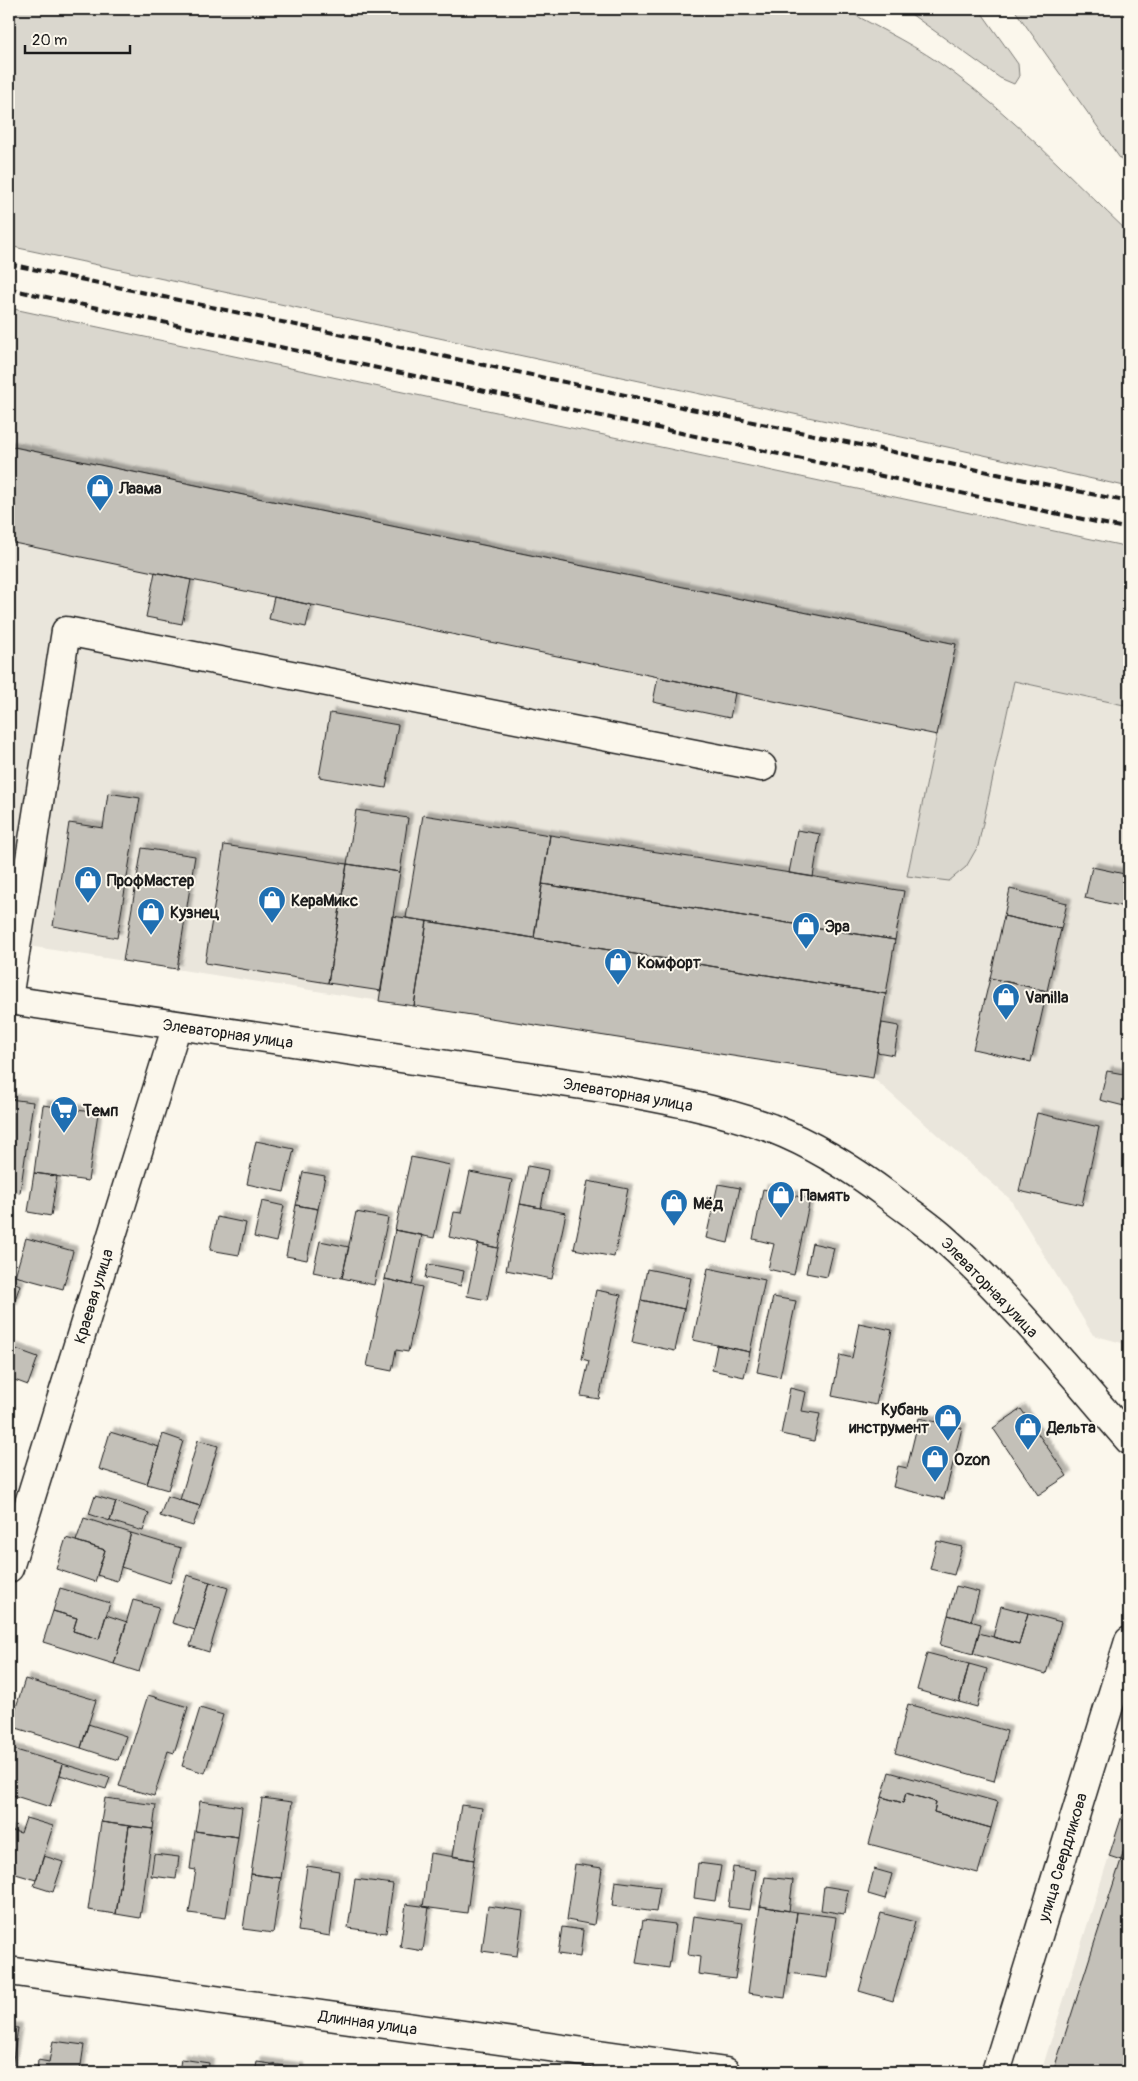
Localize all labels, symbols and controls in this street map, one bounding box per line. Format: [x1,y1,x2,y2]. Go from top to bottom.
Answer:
scale bar [25,22,130,54]
text: 20 m [32,31,67,50]
shop icon: Лаама [85,473,115,512]
place label: Лаама [118,479,162,499]
shop icon: ПрофМастер [73,865,103,904]
place label: ПрофМастер [107,871,195,891]
shop icon: КераМикс [257,885,287,924]
place label: КераМикс [291,891,358,911]
shop icon: Кузнец [136,897,166,936]
place label: Кузнец [170,903,220,923]
shop icon: Эра [791,911,821,950]
place label: Эра [825,917,850,937]
shop icon: Комфорт [603,947,633,986]
place label: Комфорт [637,953,702,973]
shop icon: Vanilla [991,982,1021,1021]
place label: Vanilla [1025,988,1069,1008]
street label: Элеваторная улица [161,1015,294,1053]
street label: Элеваторная улица [561,1074,694,1116]
supermarket icon: Темп [49,1095,79,1134]
place label: Темп [82,1101,118,1121]
shop icon: Память [766,1180,796,1219]
place label: Память [800,1186,850,1206]
shop icon: Мёд [659,1188,689,1227]
place label: Мёд [693,1194,723,1214]
street label: Элеваторная улица [936,1233,1042,1342]
street label: Краевая улица [70,1246,118,1346]
place label: Кубань инструмент [848,1400,930,1438]
shop icon: Кубань инструмент [933,1403,963,1442]
shop icon: Дельта [1013,1412,1043,1451]
place label: Дельта [1046,1418,1096,1438]
shop icon: Ozon [920,1444,950,1483]
place label: Ozon [954,1450,990,1470]
street label: улица Свердликова [1034,1790,1092,1925]
street label: Длинная улица [316,2006,418,2040]

